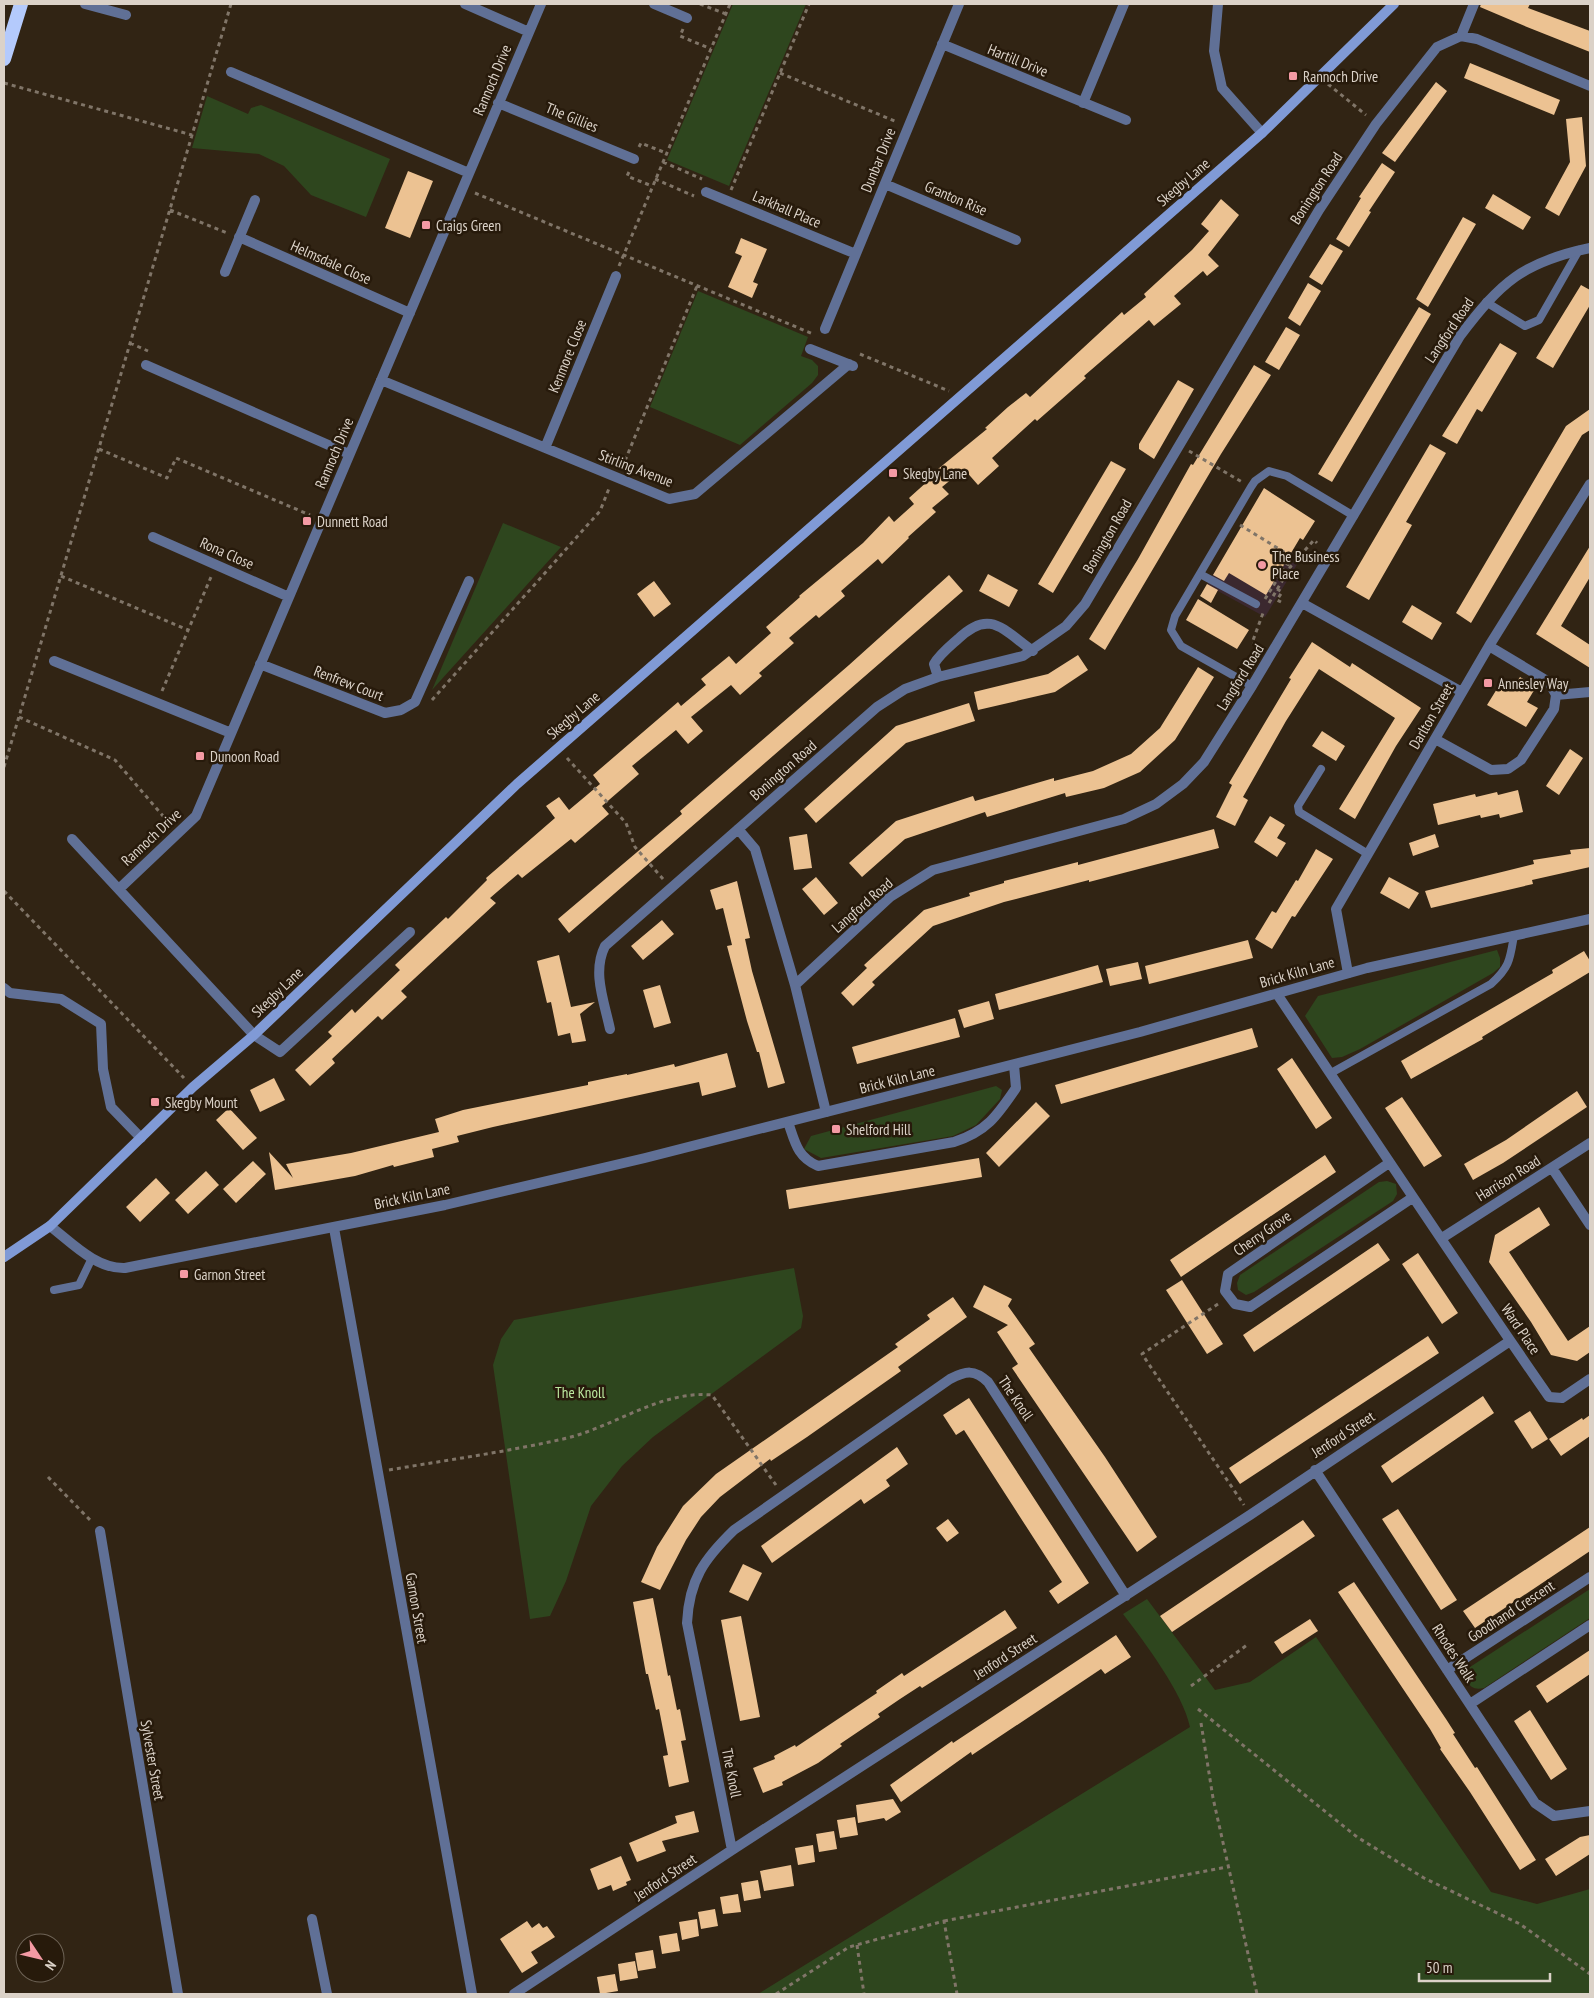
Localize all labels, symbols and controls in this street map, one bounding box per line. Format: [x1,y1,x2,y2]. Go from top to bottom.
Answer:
street label: Hartill Drive [985,39,1051,81]
street label: Rannoch Drive [469,42,515,118]
place label: Rannoch Drive [1303,67,1378,86]
marker: Rannoch Drive [1287,70,1299,82]
street label: The Gillies [543,98,601,136]
street label: Dunbar Drive [856,125,900,195]
street label: Bonington Road [1286,148,1346,228]
street label: Skegby Lane [1153,154,1213,210]
street label: Granton Rise [922,176,990,220]
street label: Larkhall Place [750,186,824,232]
place label: Craigs Green [436,216,501,235]
marker: Craigs Green [420,219,432,231]
street label: Helmsdale Close [288,236,374,288]
street label: Langford Road [1420,294,1478,366]
street label: Kenmore Close [544,317,590,395]
street label: Rannoch Drive [311,415,357,491]
street label: Stirling Avenue [596,445,676,491]
place label: Skegby Lane [903,464,967,483]
marker: Skegby Lane [887,467,899,479]
street label: Bonington Road [1078,496,1136,576]
place label: Dunnett Road [317,512,388,531]
marker: Dunnett Road [301,515,313,527]
street label: Rona Close [197,533,257,573]
place label: The Business Place [1272,547,1340,583]
marker: The Business Place [1256,559,1268,571]
street label: Langford Road [1212,640,1268,714]
street label: Renfrew Court [311,661,387,705]
place label: Annesley Way [1498,674,1569,693]
marker: Annesley Way [1482,677,1494,689]
street label: Darlton Street [1405,680,1457,752]
street label: Skegby Lane [543,687,603,743]
street label: Bonington Road [746,736,820,804]
place label: Dunoon Road [210,747,279,766]
marker: Dunoon Road [194,750,206,762]
street label: Rannoch Drive [117,804,185,870]
street label: Langford Road [828,873,896,937]
street label: Brick Kiln Lane [1257,952,1337,992]
street label: Skegby Lane [247,963,307,1021]
street label: Brick Kiln Lane [857,1060,937,1098]
place label: Skegby Mount [165,1093,238,1112]
marker: Skegby Mount [149,1096,161,1108]
place label: Shelford Hill [846,1120,912,1139]
marker: Shelford Hill [830,1123,842,1135]
street label: Harrison Road [1472,1151,1544,1205]
street label: Brick Kiln Lane [372,1179,452,1213]
street label: Cherry Grove [1229,1206,1295,1260]
place label: Garnon Street [194,1265,265,1284]
marker: Garnon Street [178,1268,190,1280]
street label: Ward Place [1497,1300,1545,1358]
street label: The Knoll [994,1372,1038,1424]
park label: The Knoll [555,1383,605,1402]
street label: Jenford Street [1307,1407,1378,1462]
street label: Garnon Street [401,1571,433,1645]
street label: Goodhand Crescent [1464,1576,1558,1646]
street label: Rhodes Walk [1428,1620,1480,1686]
street label: Jenford Street [969,1629,1040,1684]
street label: Sylvester Street [137,1718,169,1802]
street label: The Knoll [718,1747,746,1800]
street label: Jenford Street [629,1849,700,1905]
north arrow [15,1933,65,1983]
scale bar [1419,1950,1550,1982]
text: N [41,1957,60,1974]
text: 50 m [1426,1958,1452,1977]

